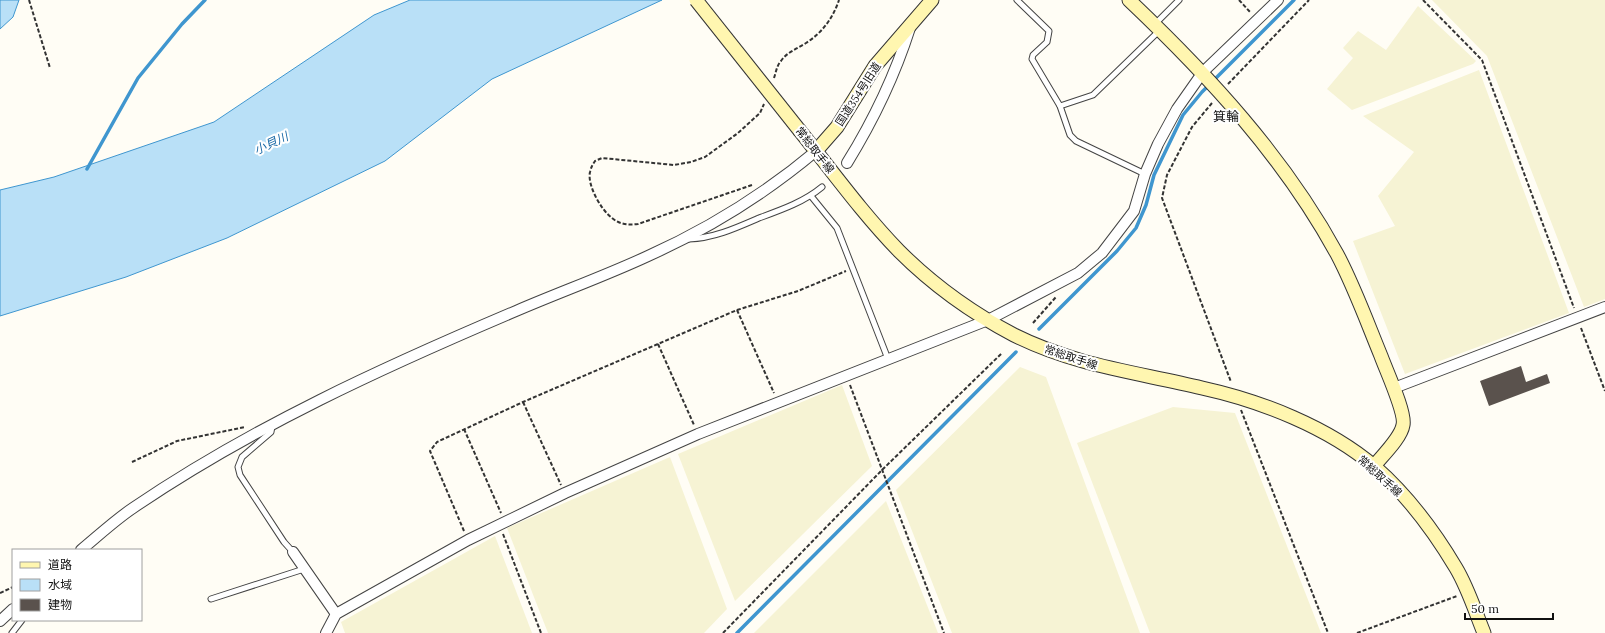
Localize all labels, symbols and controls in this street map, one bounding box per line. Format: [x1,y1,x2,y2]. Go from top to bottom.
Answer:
street label: 国道354号旧道 [832,60,884,128]
district label: 箕輪 [1213,108,1239,125]
street label: 常総取手線 [793,124,837,176]
water label: 小貝川 [252,128,292,157]
street label: 常総取手線 [1043,342,1099,372]
street label: 常総取手線 [1355,452,1405,500]
legend [12,549,142,621]
text: 道路 [48,557,72,572]
text: 水域 [48,577,72,592]
scale bar [1465,595,1553,621]
text: 建物 [48,597,72,612]
text: 50 m [1471,601,1499,616]

